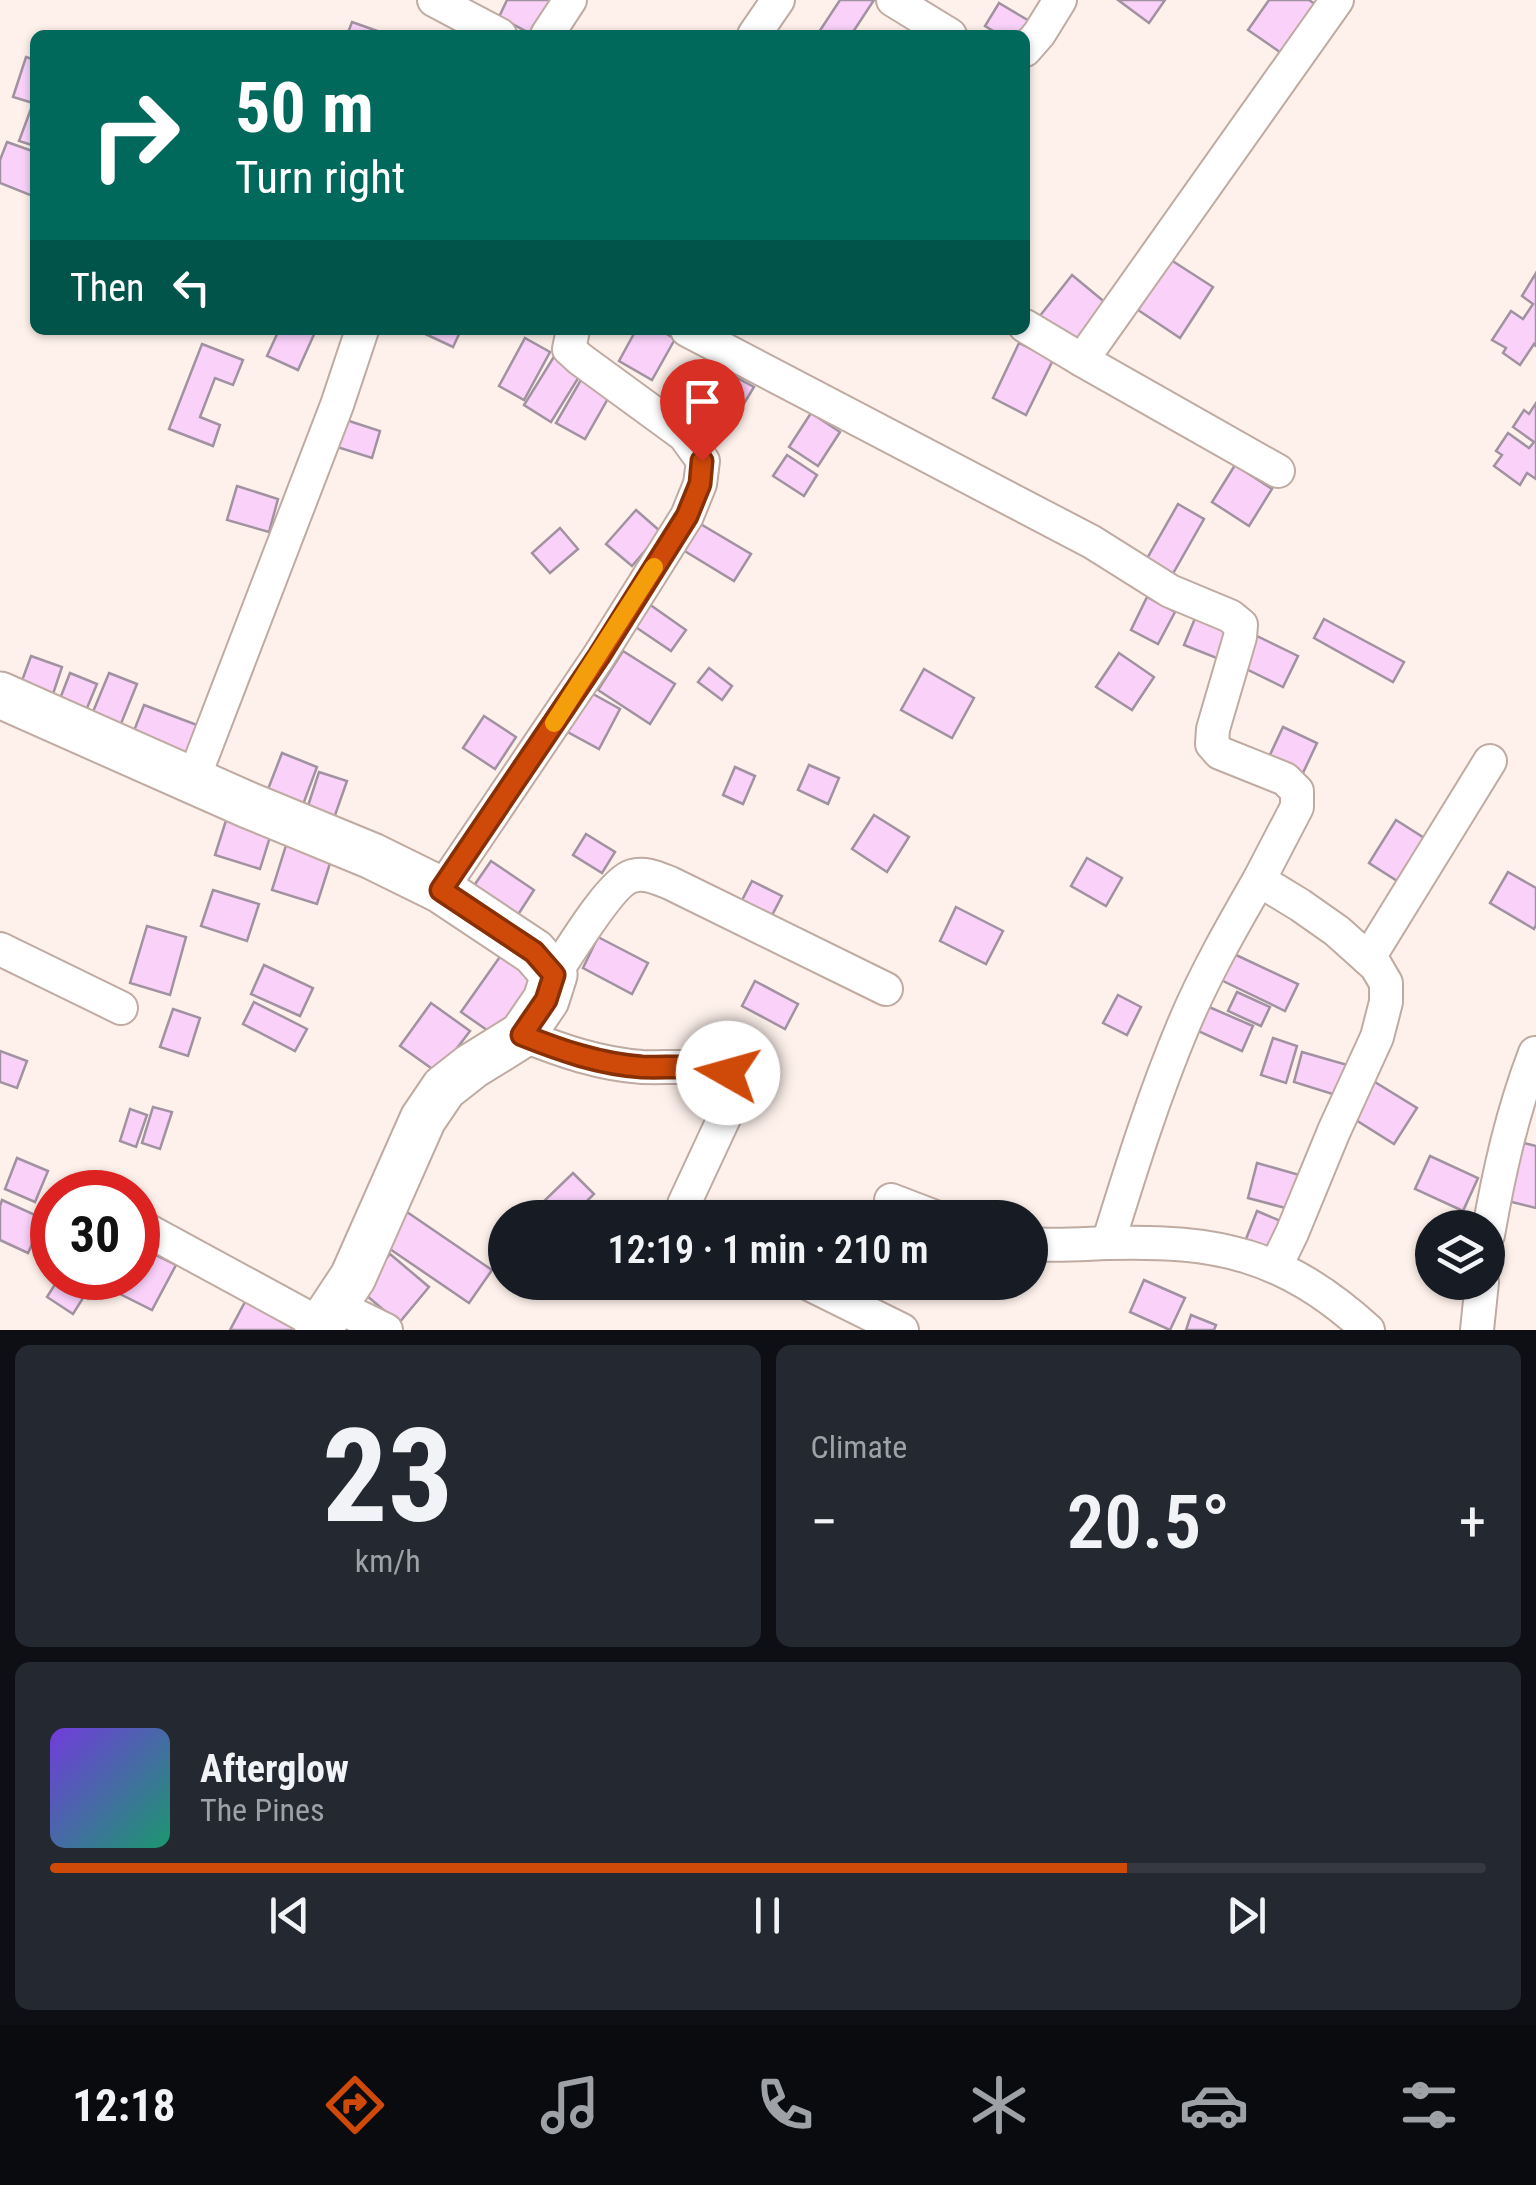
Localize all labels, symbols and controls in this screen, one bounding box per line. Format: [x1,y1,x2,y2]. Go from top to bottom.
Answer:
text: 50 m [235,67,374,149]
icon: right [70,70,200,200]
text: Turn right [235,151,405,204]
icon: left [164,260,219,315]
text: Then [70,266,144,310]
pin [660,359,745,462]
icon: arrive [675,374,730,429]
position arrow [676,1021,780,1125]
speed limit sign: 30 [30,1170,160,1300]
map controls [1415,1210,1505,1300]
button: layers [1415,1210,1505,1300]
text: 12:19 · 1 min · 210 m [608,1228,928,1272]
text: 23 [322,1400,453,1553]
text: Climate [811,1428,907,1466]
text: 20.5° [1067,1478,1230,1566]
text: − [811,1490,838,1554]
text: + [1459,1490,1486,1554]
text: km/h [355,1542,421,1580]
text: Afterglow [200,1747,349,1791]
text: The Pines [200,1791,325,1829]
icon: previous [262,1888,317,1943]
icon: pause [740,1888,795,1943]
icon: next [1219,1888,1274,1943]
icon: directions [320,2070,390,2140]
icon: music [535,2070,605,2140]
icon: phone [750,2070,820,2140]
icon: climate [964,2070,1034,2140]
icon: car [1179,2070,1249,2140]
icon: filters [1394,2070,1464,2140]
text: 12:18 [72,2079,176,2132]

